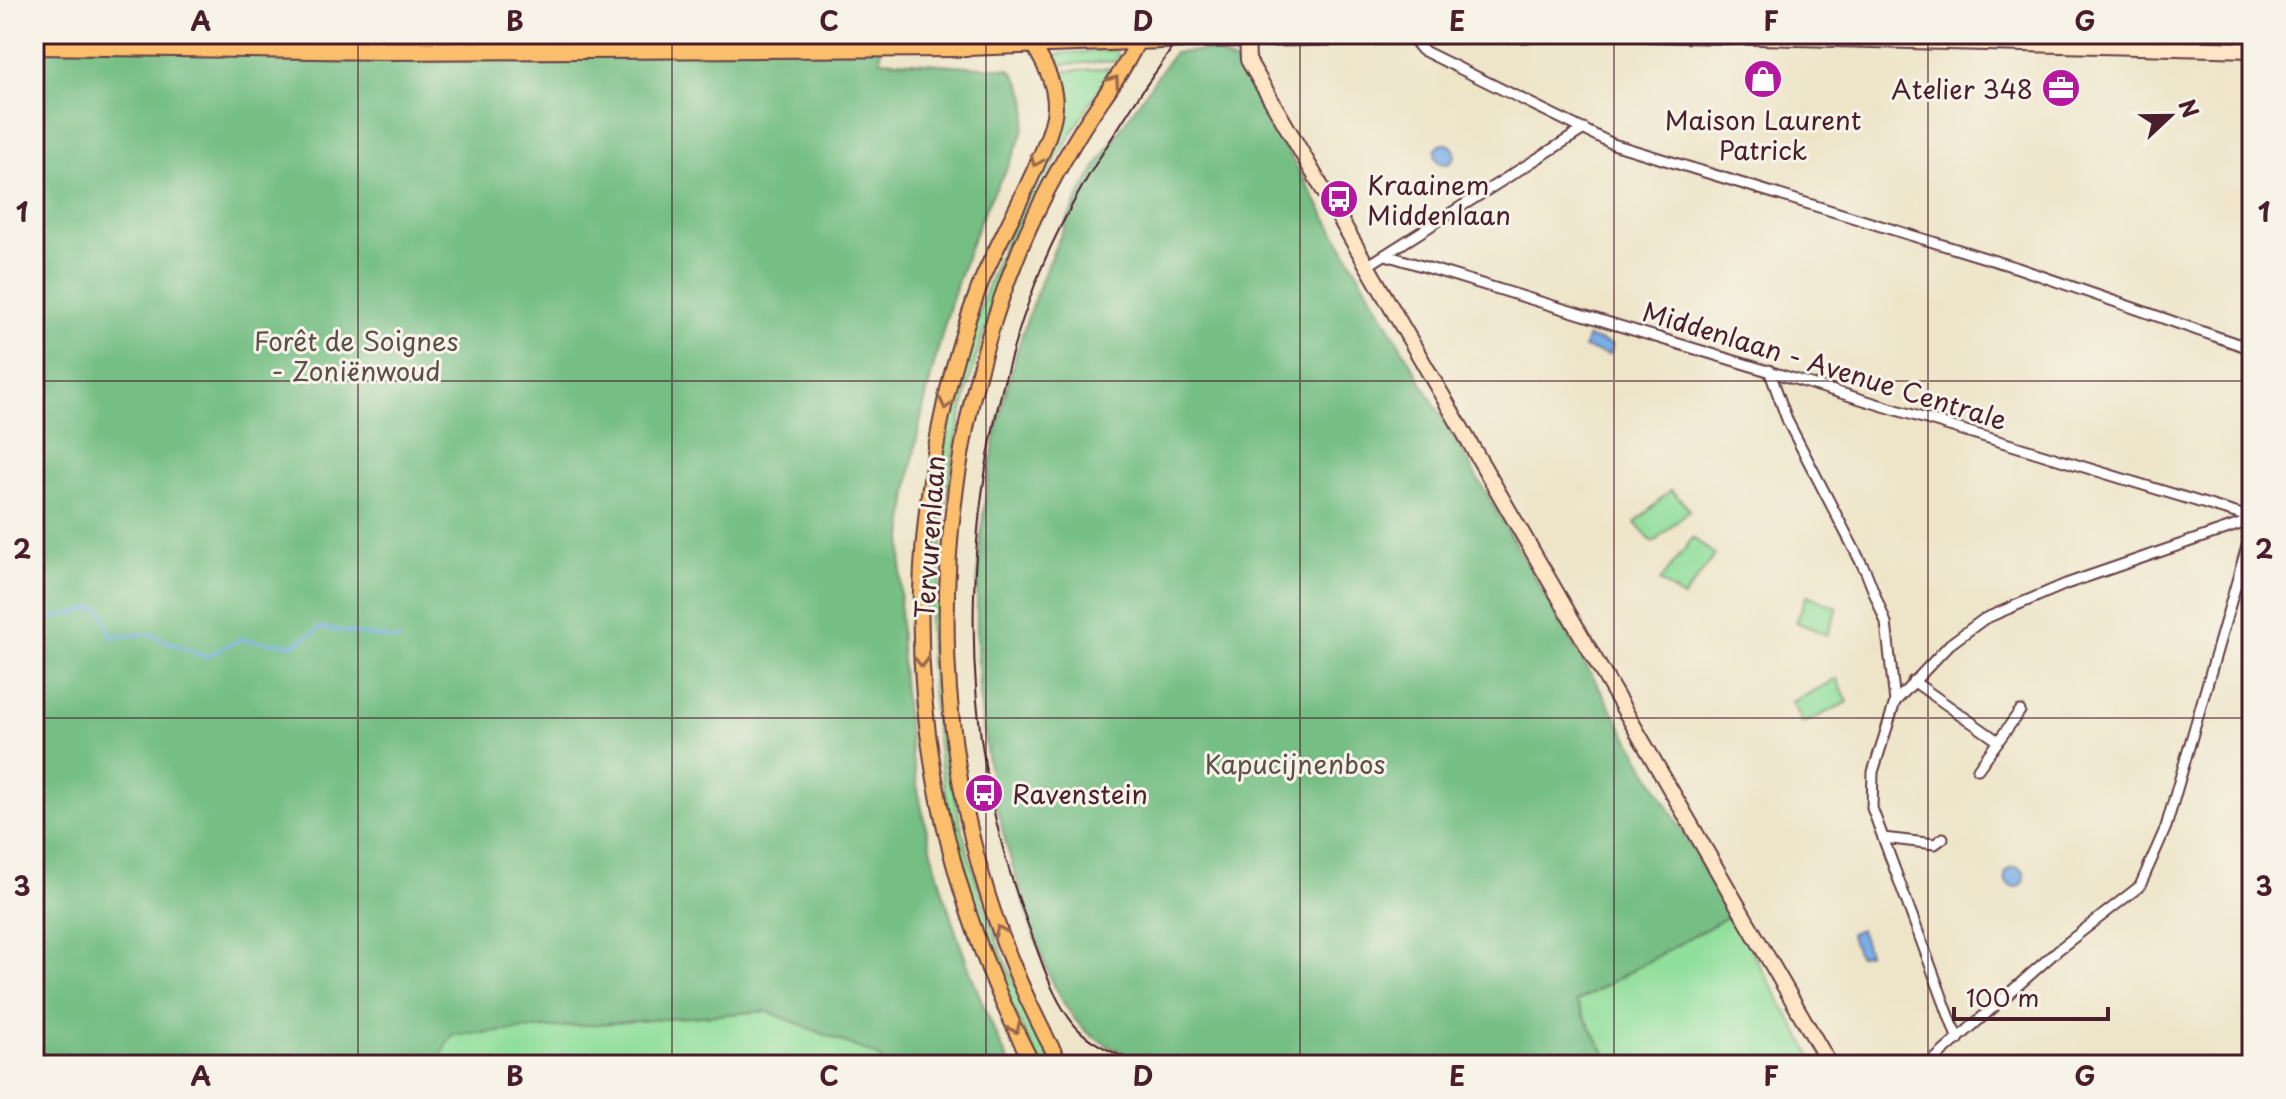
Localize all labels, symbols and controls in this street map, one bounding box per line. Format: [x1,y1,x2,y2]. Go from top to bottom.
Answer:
text: A [191,1,211,40]
text: B [506,1,524,40]
text: C [819,1,839,40]
text: D [1133,1,1153,40]
text: E [1449,1,1465,40]
text: F [1763,1,1779,40]
text: G [2074,1,2096,40]
shop icon: Maison Laurent Patrick [1742,58,1784,100]
office icon: Atelier 348 [2040,67,2082,109]
place label: Atelier 348 [1891,69,2033,108]
one-way arrow [1104,75,1119,89]
north arrow [2130,76,2210,156]
text: N [2171,94,2208,122]
place label: Maison Laurent Patrick [1665,100,1861,169]
one-way arrow [1030,153,1046,167]
place label: Kraainem Middenlaan [1367,165,1511,234]
bus stop icon: Kraainem Middenlaan [1318,178,1360,220]
text: 1 [16,192,28,231]
text: 1 [2258,192,2270,231]
street label: Middenlaan - Avenue Centrale [1638,291,2012,439]
park label: Forêt de Soignes - Zoniënwoud [254,321,458,390]
one-way arrow [938,397,955,410]
street label: Tervurenlaan [904,454,954,620]
text: 2 [13,529,31,568]
text: 2 [2255,529,2273,568]
one-way arrow [914,656,931,669]
park label: Kapucijnenbos [1205,744,1385,783]
bus stop icon: Ravenstein [963,772,1005,814]
place label: Ravenstein [1012,774,1148,813]
text: 3 [13,866,31,905]
text: 3 [2255,866,2273,905]
one-way arrow [993,925,1010,939]
scale bar [1954,971,2108,1021]
text: 100 m [1966,979,2039,1015]
one-way arrow [1005,1020,1021,1035]
text: A [191,1056,211,1095]
text: B [506,1056,524,1095]
text: C [819,1056,839,1095]
text: D [1133,1056,1153,1095]
text: E [1449,1056,1465,1095]
text: F [1763,1056,1779,1095]
text: G [2074,1056,2096,1095]

